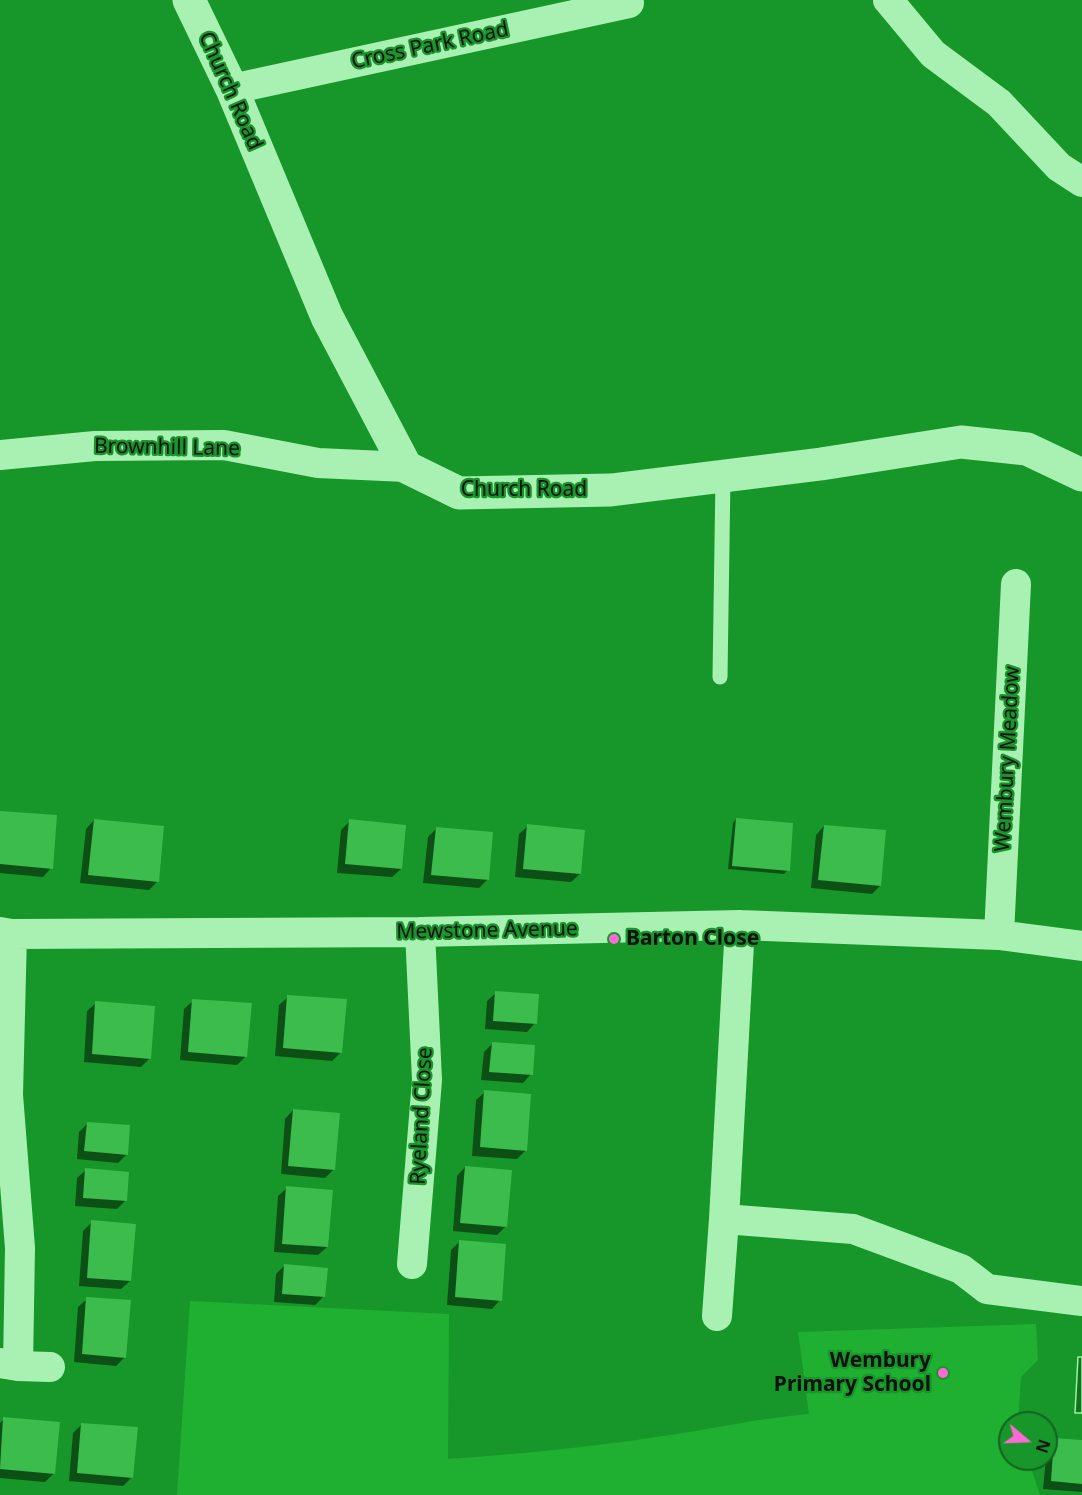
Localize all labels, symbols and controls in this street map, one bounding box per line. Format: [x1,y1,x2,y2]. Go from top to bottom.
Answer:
street label: Cross Park Road [349,17,511,75]
street label: Church Road [193,28,267,154]
street label: Brownhill Lane [94,434,240,462]
street label: Church Road [461,477,587,503]
street label: Wembury Meadow [991,666,1025,852]
street label: Mewstone Avenue [396,917,578,945]
place label: Barton Close [626,926,759,952]
marker: Barton Close [607,932,621,946]
street label: Ryeland Close [406,1047,438,1185]
place label: Wembury Primary School [774,1348,931,1398]
marker: Wembury Primary School [936,1366,950,1380]
north arrow [998,1411,1058,1471]
text: N [1031,1436,1056,1456]

